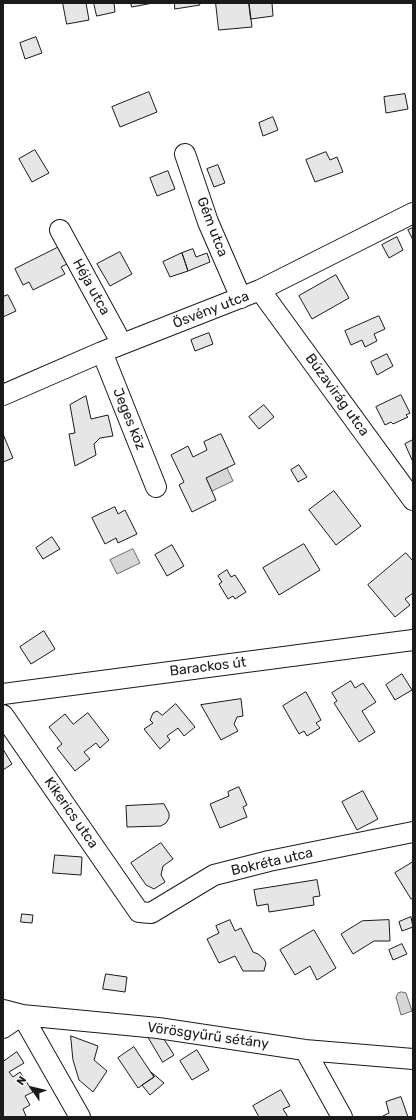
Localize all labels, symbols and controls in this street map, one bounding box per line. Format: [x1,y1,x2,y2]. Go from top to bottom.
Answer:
street label: Gém utca [193,195,231,259]
street label: Héja utca [69,256,113,318]
street label: Ösvény utca [170,288,252,332]
street label: Búzavirág utca [301,351,373,439]
street label: Jeges köz [109,386,149,452]
street label: Barackos út [169,654,247,680]
street label: Kikerics utca [40,774,102,852]
street label: Bokréta utca [229,844,315,880]
street label: Vörösgyűrű sétány [146,1019,270,1053]
north arrow [12,1068,52,1108]
text: N [14,1074,29,1088]

